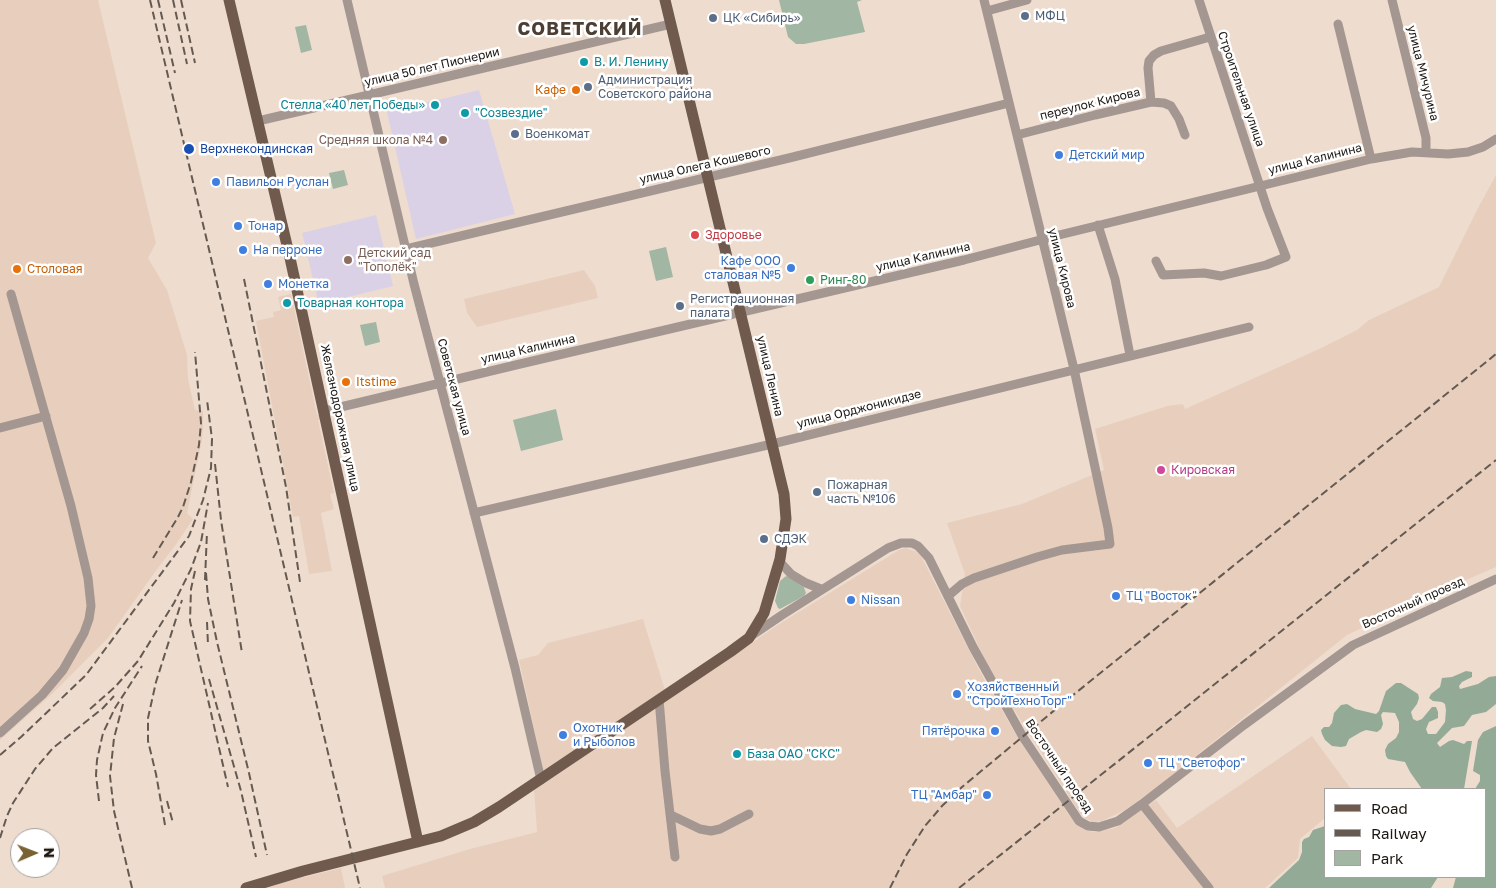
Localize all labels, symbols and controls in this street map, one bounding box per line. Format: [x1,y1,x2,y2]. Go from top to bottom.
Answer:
place label: МФЦ [1035,9,1065,23]
marker: МФЦ [1019,10,1031,22]
place label: ЦК «Сибирь» [723,11,800,25]
marker: ЦК «Сибирь» [707,12,719,24]
district label: СОВЕТСКИЙ [516,18,644,40]
street label: улица Мичурина [1404,24,1442,122]
street label: Строительная улица [1215,29,1267,149]
street label: улица 50 лет Пионерии [363,44,501,90]
place label: В. И. Ленину [594,55,668,69]
marker: В. И. Ленину [578,56,590,68]
place label: Администрация Советского района [598,73,712,101]
marker: Администрация Советского района [582,81,594,93]
place label: Кафе [535,83,566,97]
marker: Кафе [570,84,582,96]
street label: переулок Кирова [1038,85,1142,123]
place label: Стелла «40 лет Победы» [281,98,425,112]
marker: Стелла «40 лет Победы» [429,99,441,111]
place label: "Созвездие" [475,106,547,120]
marker: "Созвездие" [459,107,471,119]
place label: Военкомат [525,127,590,141]
marker: Военкомат [509,128,521,140]
place label: Средняя школа №4 [319,133,433,147]
marker: Средняя школа №4 [437,134,449,146]
street label: улица Калинина [1267,140,1363,178]
marker: Верхнекондинская [182,142,196,156]
place label: Верхнекондинская [200,142,313,156]
street label: улица Олега Кошевого [638,143,772,187]
place label: Детский мир [1069,148,1145,162]
marker: Детский мир [1053,149,1065,161]
place label: Павильон Руслан [226,175,329,189]
marker: Павильон Руслан [210,176,222,188]
place label: Тонар [248,219,283,233]
marker: Тонар [232,220,244,232]
street label: улица Кирова [1045,226,1079,310]
place label: Здоровье [705,228,762,242]
marker: Здоровье [689,229,701,241]
street label: улица Калинина [874,239,972,275]
place label: На перроне [253,243,322,257]
marker: На перроне [237,244,249,256]
place label: Детский сад "Тополёк" [358,246,431,274]
marker: Детский сад "Тополёк" [342,254,354,266]
place label: Кафе ООО сталовая №5 [704,254,781,282]
place label: Столовая [27,262,83,276]
marker: Кафе ООО сталовая №5 [785,262,797,274]
marker: Столовая [11,263,23,275]
place label: Ринг-80 [820,273,866,287]
marker: Ринг-80 [804,274,816,286]
place label: Монетка [278,277,329,291]
marker: Монетка [262,278,274,290]
place label: Регистрационная палата [690,292,794,320]
place label: Товарная контора [297,296,404,310]
marker: Товарная контора [281,297,293,309]
marker: Регистрационная палата [674,300,686,312]
street label: улица Калинина [479,331,577,367]
street label: улица Ленина [754,334,786,418]
street label: Советская улица [434,337,474,437]
street label: Железнодорожная улица [317,343,363,493]
place label: Itstime [356,375,397,389]
marker: Itstime [340,376,352,388]
street label: улица Орджоникидзе [795,387,923,431]
place label: Кировская [1171,463,1235,477]
marker: Кировская [1155,464,1167,476]
place label: Пожарная часть №106 [827,478,896,506]
marker: Пожарная часть №106 [811,486,823,498]
place label: СДЭК [774,532,807,546]
marker: СДЭК [758,533,770,545]
street label: Восточный проезд [1360,574,1466,632]
place label: ТЦ "Восток" [1126,589,1197,603]
marker: ТЦ "Восток" [1110,590,1122,602]
place label: Nissan [861,593,900,607]
marker: Nissan [845,594,857,606]
place label: Хозяйственный "СтройТехноТорг" [967,680,1072,708]
marker: Хозяйственный "СтройТехноТорг" [951,688,963,700]
street label: Восточный проезд [1022,716,1096,816]
place label: Охотник и Рыболов [573,721,635,749]
place label: Пятёрочка [922,724,985,738]
marker: Пятёрочка [989,725,1001,737]
marker: Охотник и Рыболов [557,729,569,741]
place label: База ОАО "СКС" [747,747,840,761]
marker: База ОАО "СКС" [731,748,743,760]
place label: ТЦ "Светофор" [1158,756,1245,770]
marker: ТЦ "Светофор" [1142,757,1154,769]
place label: ТЦ "Амбар" [911,788,977,802]
legend [1324,788,1486,878]
marker: ТЦ "Амбар" [981,789,993,801]
text: Road [1371,799,1408,817]
text: Railway [1371,824,1427,842]
north arrow [10,828,60,878]
text: N [41,847,58,858]
text: Park [1371,849,1403,867]

